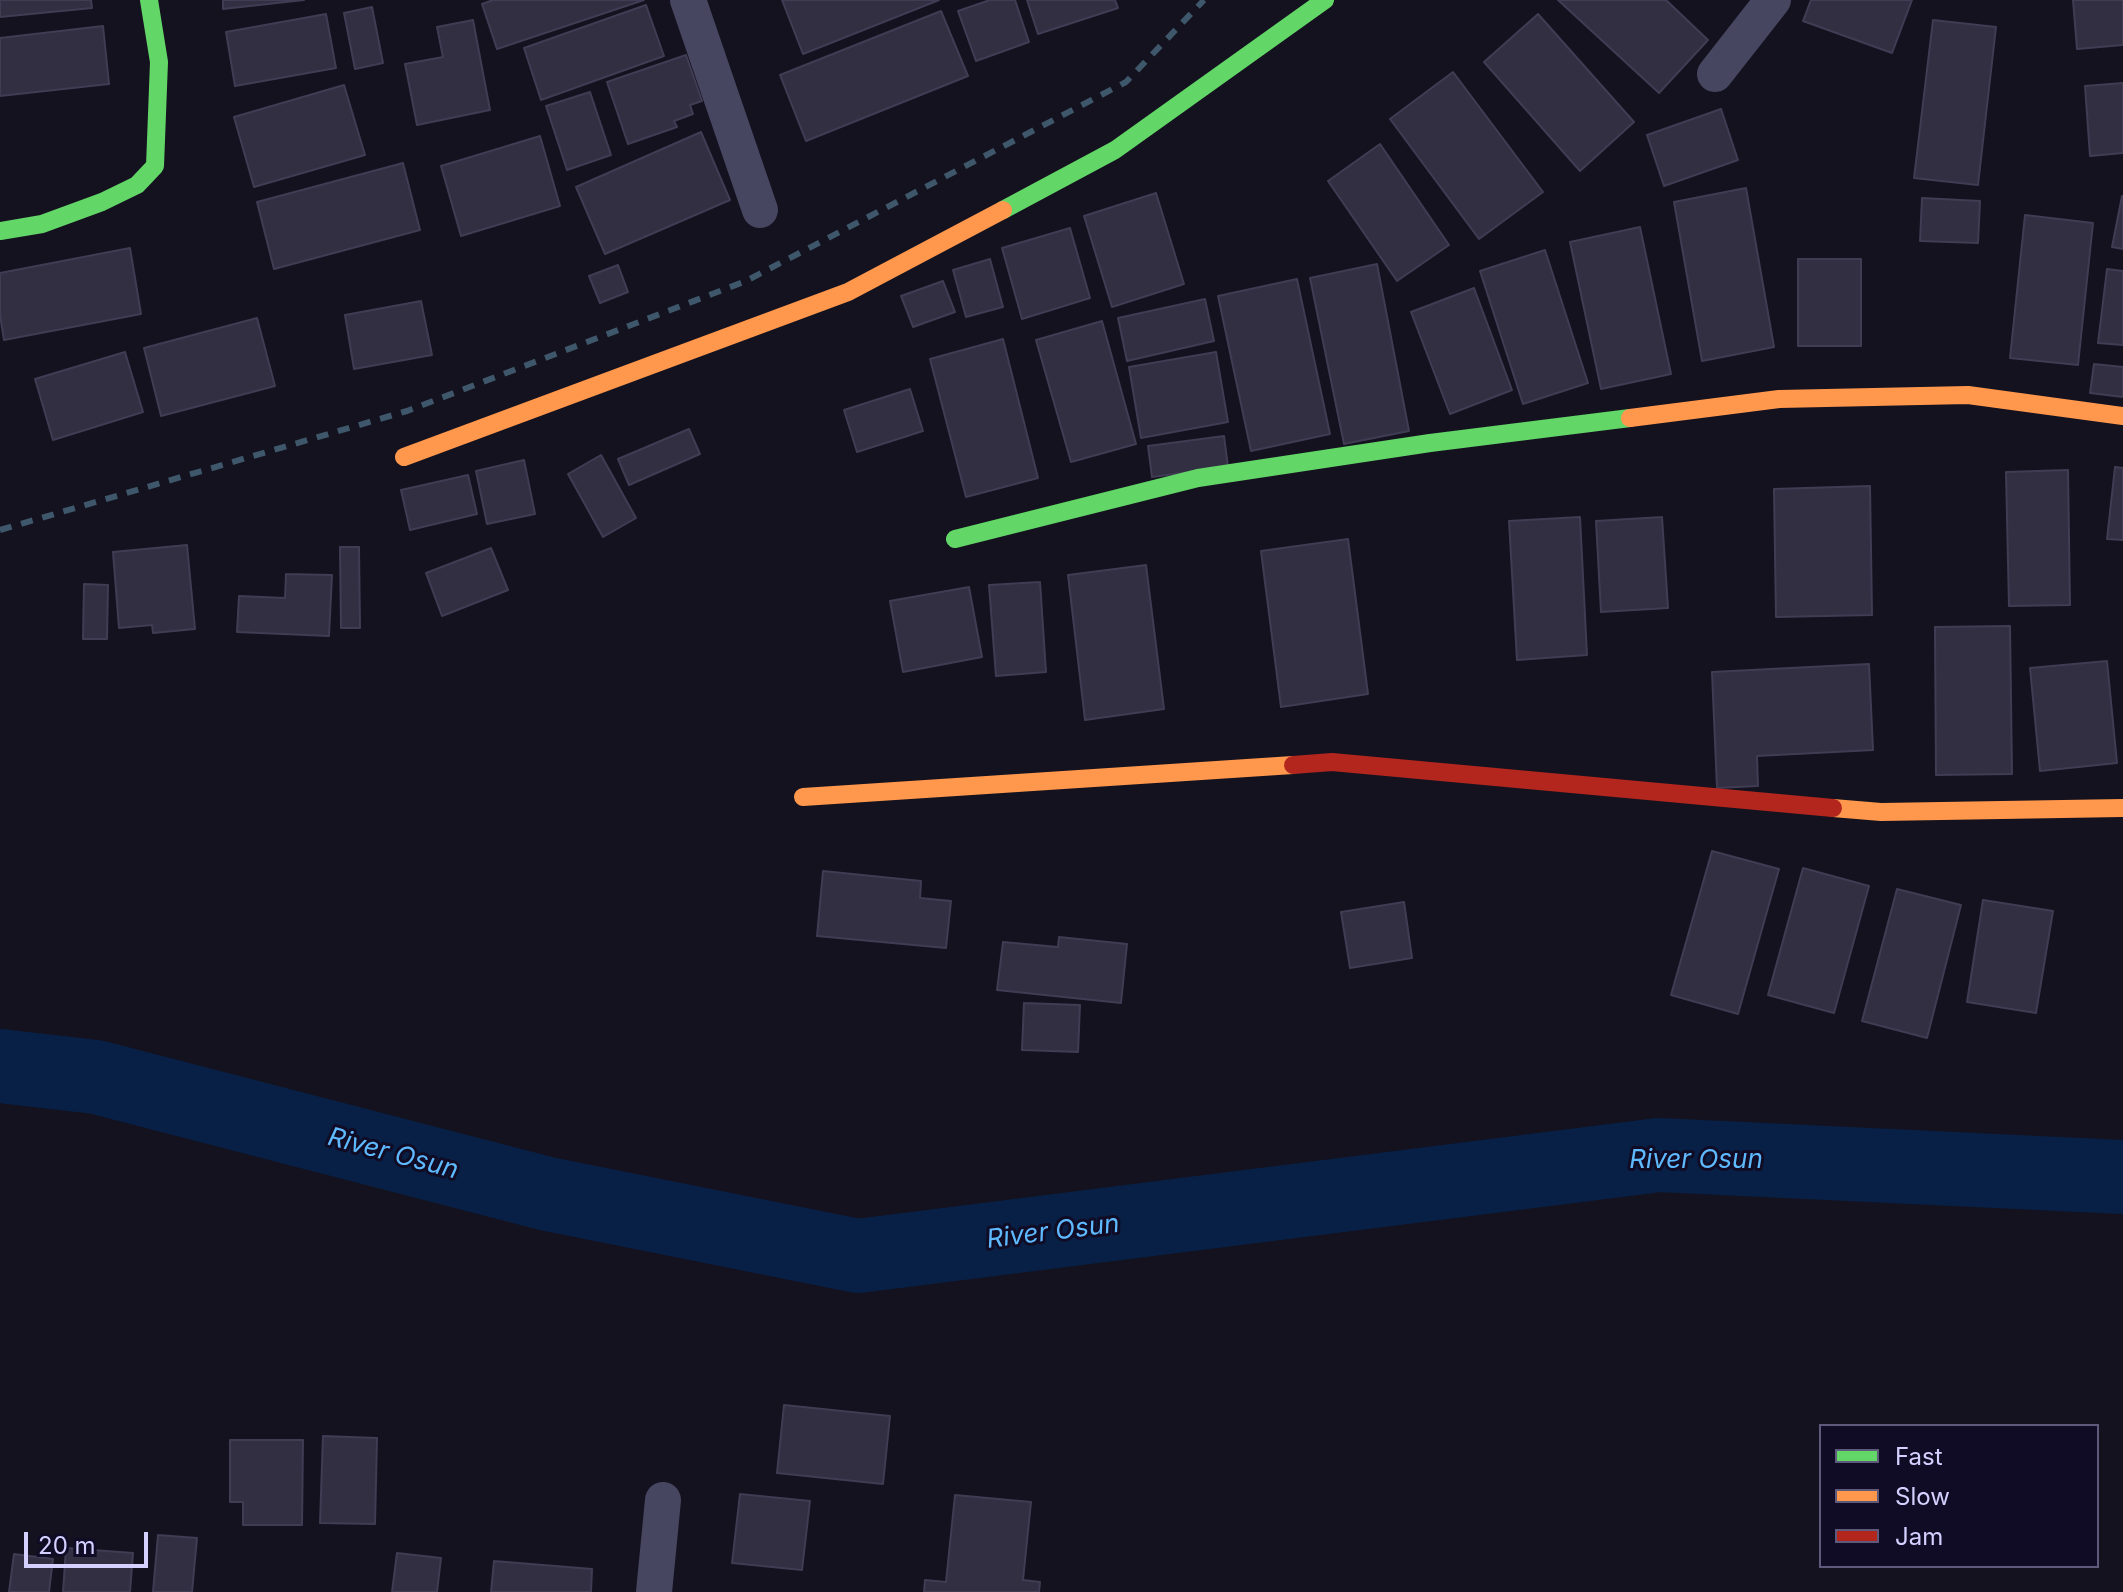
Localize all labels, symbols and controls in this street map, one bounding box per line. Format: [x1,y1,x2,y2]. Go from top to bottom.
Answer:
water label: River Osun [324,1122,462,1186]
water label: River Osun [1629,1144,1763,1176]
water label: River Osun [985,1208,1121,1256]
legend [1819,1424,2099,1568]
text: Fast [1895,1442,1943,1471]
text: Slow [1895,1482,1950,1511]
scale bar [28,1516,152,1566]
text: Jam [1895,1522,1943,1551]
text: 20 m [38,1531,96,1560]

